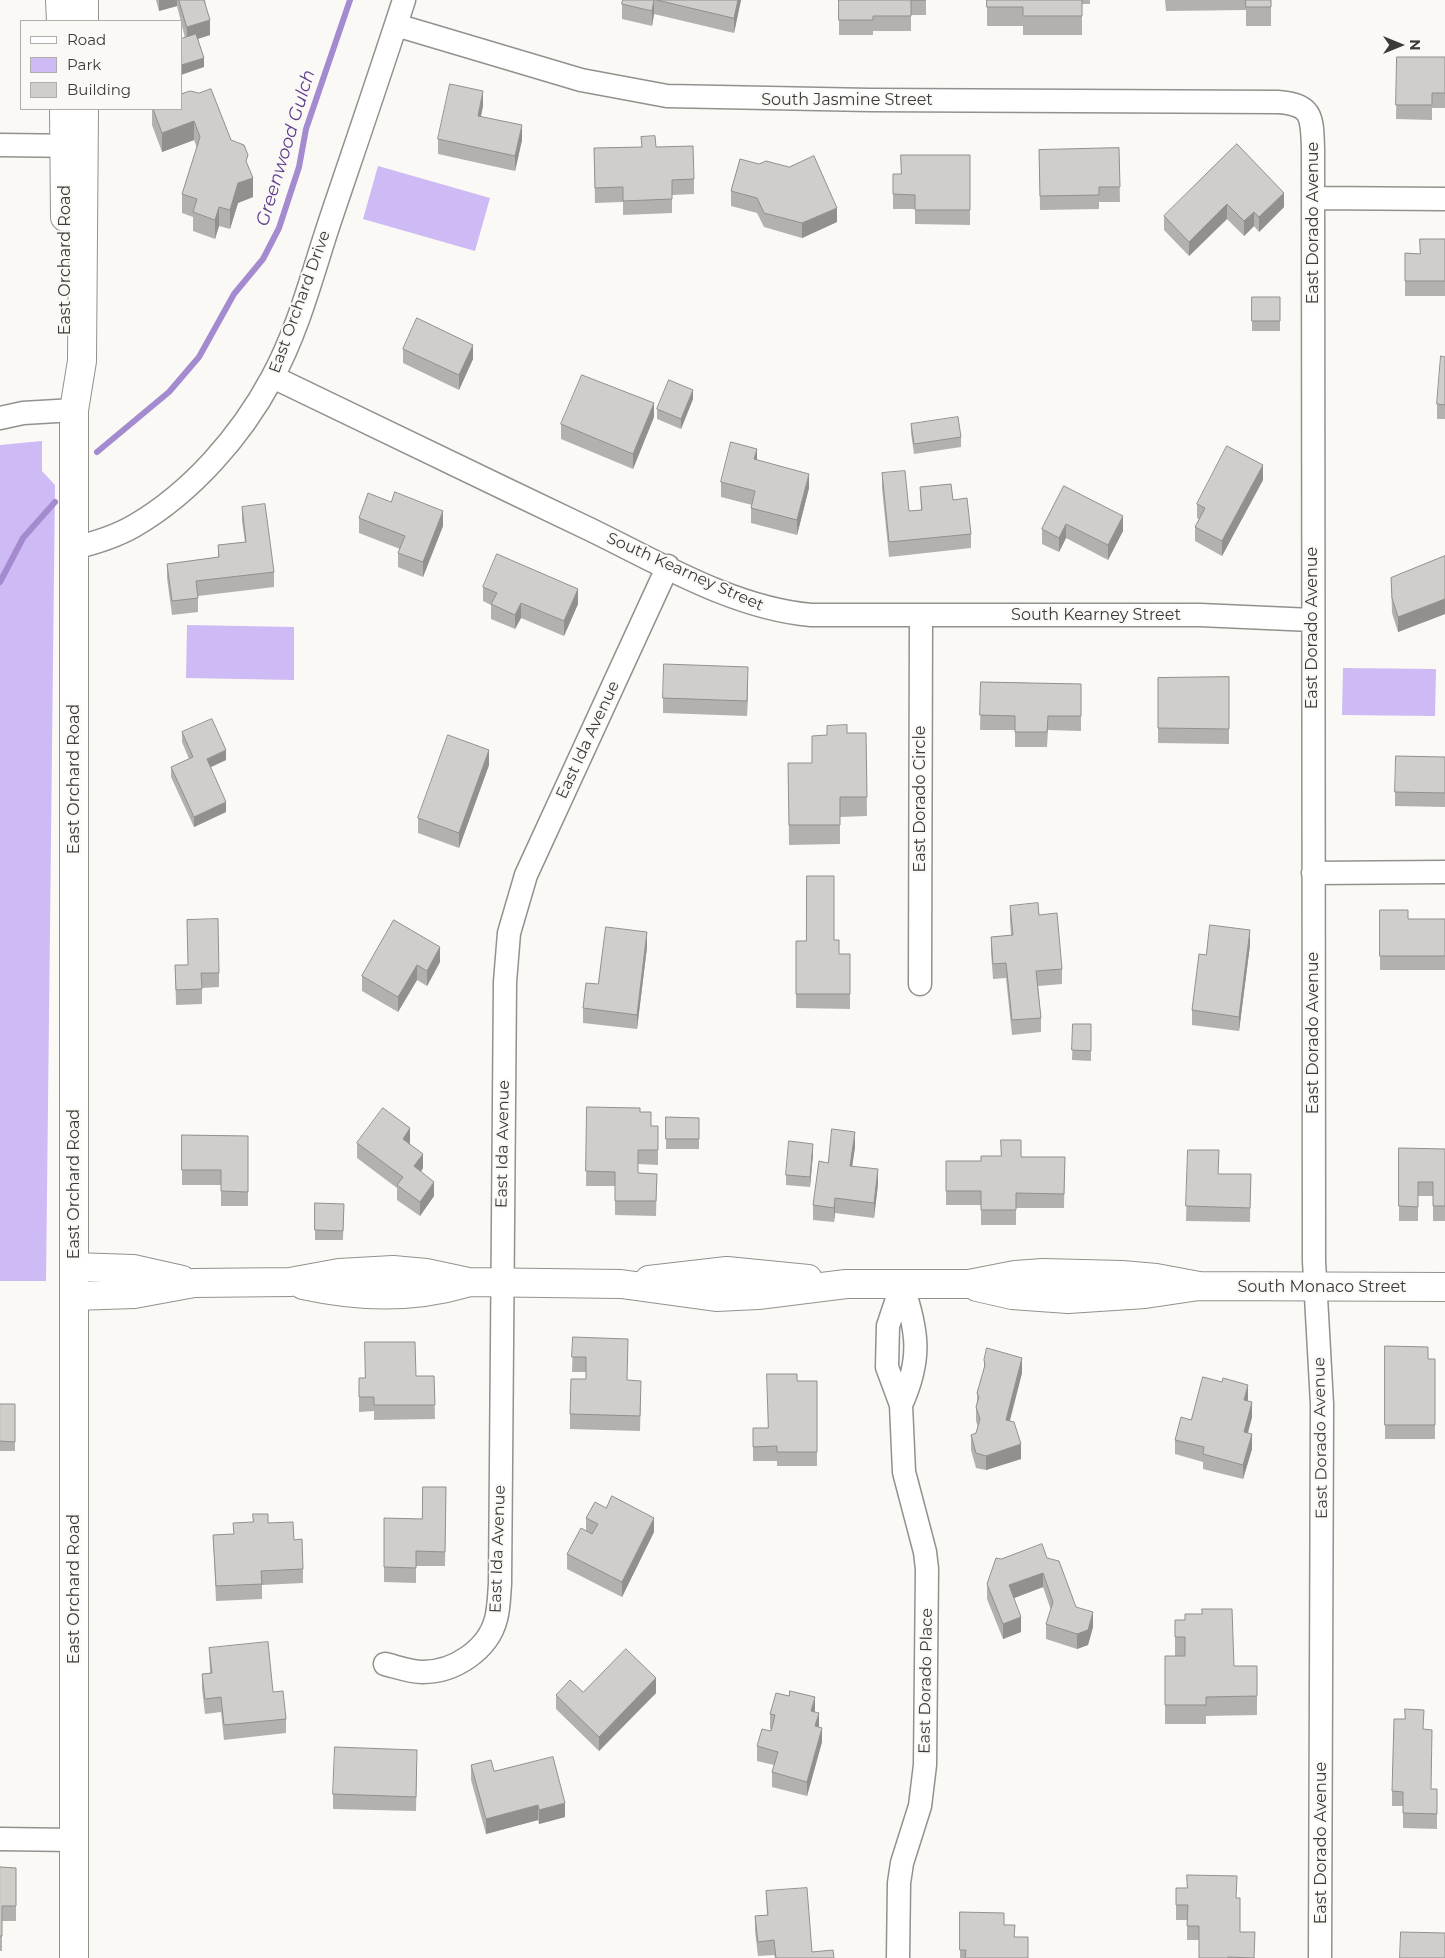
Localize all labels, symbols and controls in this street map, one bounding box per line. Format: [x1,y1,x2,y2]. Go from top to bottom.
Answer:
legend [20,20,182,110]
north arrow [1375,20,1425,70]
text: Road [67,30,106,49]
text: N [1406,39,1424,51]
text: Park [67,55,101,74]
water label: Greenwood Gulch [252,67,320,229]
text: Building [67,80,131,99]
street label: South Jasmine Street [761,90,933,110]
street label: East Dorado Avenue [1303,142,1323,304]
street label: East Orchard Road [55,185,75,335]
street label: East Orchard Drive [265,228,335,376]
street label: South Kearney Street [603,529,767,615]
street label: East Dorado Avenue [1302,547,1322,709]
street label: South Kearney Street [1011,605,1181,625]
street label: East Ida Avenue [552,678,624,802]
street label: East Orchard Road [64,704,84,854]
street label: East Dorado Circle [910,726,930,872]
street label: East Dorado Avenue [1303,952,1323,1114]
street label: East Ida Avenue [492,1080,514,1208]
street label: East Orchard Road [64,1109,84,1259]
street label: South Monaco Street [1237,1277,1407,1297]
street label: East Dorado Avenue [1310,1357,1332,1519]
street label: East Ida Avenue [486,1485,510,1613]
street label: East Orchard Road [64,1514,84,1664]
street label: East Dorado Place [915,1608,937,1754]
street label: East Dorado Avenue [1311,1762,1331,1924]

